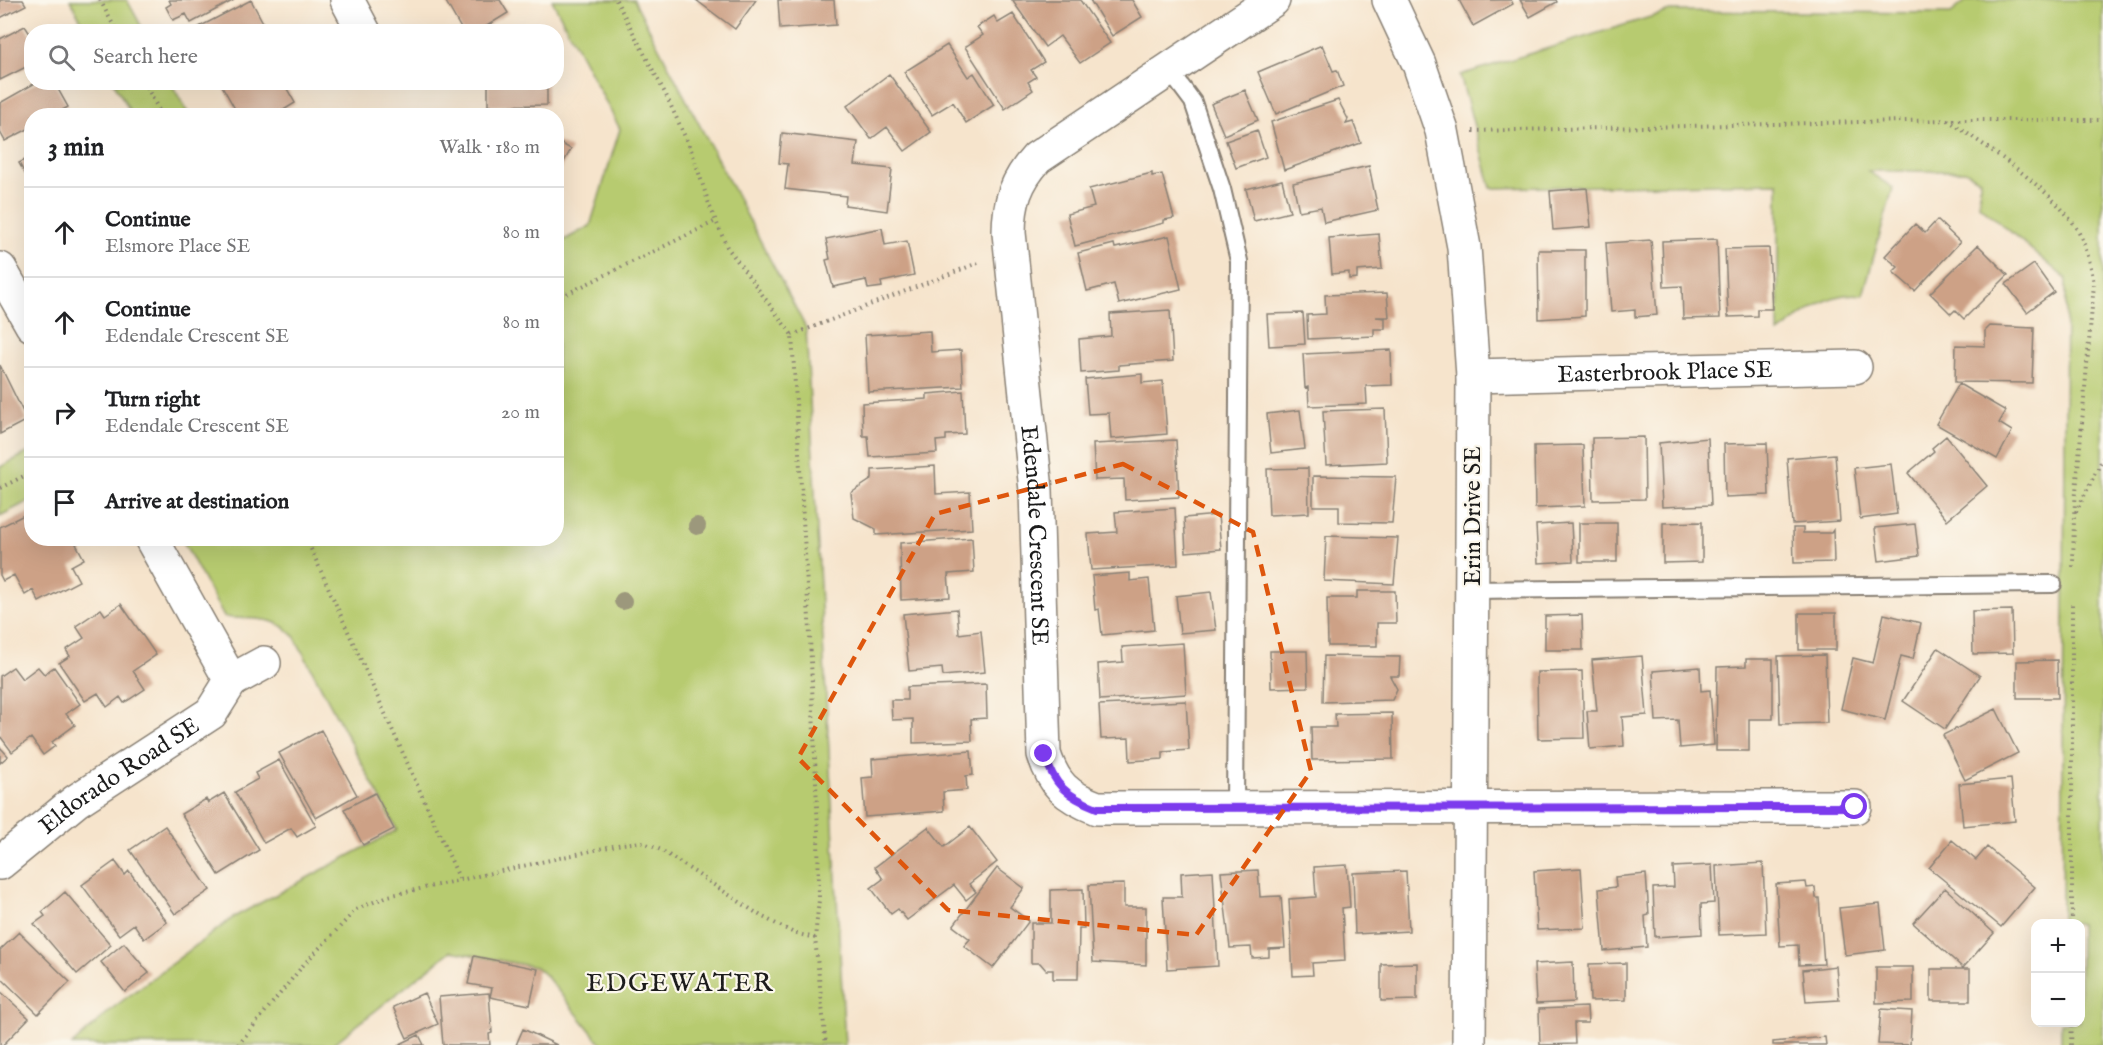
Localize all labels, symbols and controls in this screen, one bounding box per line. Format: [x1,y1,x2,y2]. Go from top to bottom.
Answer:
search box [24,24,564,90]
icon: search [45,41,78,74]
text: Search here [93,43,198,71]
text: 3 min [48,131,104,164]
text: Walk · 180 m [439,135,540,160]
text: Continue [105,206,191,234]
icon: ahead [48,216,81,249]
text: 80 m [503,220,540,245]
text: Elsmore Place SE [105,234,250,259]
text: Continue [105,296,191,324]
icon: ahead [48,306,81,339]
text: 80 m [503,310,540,335]
text: Edendale Crescent SE [105,324,289,349]
street label: Easterbrook Place SE [1557,355,1773,391]
text: Turn right [105,386,200,414]
icon: right [48,396,81,429]
text: 20 m [501,400,540,425]
text: Edendale Crescent SE [105,414,289,439]
street label: Edendale Crescent SE [1012,424,1055,646]
street label: Erin Drive SE [1458,446,1489,586]
icon: arrive [48,486,81,519]
text: Arrive at destination [105,488,289,516]
street label: Eldorado Road SE [33,711,206,842]
route end [1030,740,1056,766]
route start [1841,793,1867,819]
map controls [2031,919,2085,1027]
button: + [2031,919,2085,973]
district label: EDGEWATER [586,967,774,1000]
button: − [2031,973,2085,1027]

